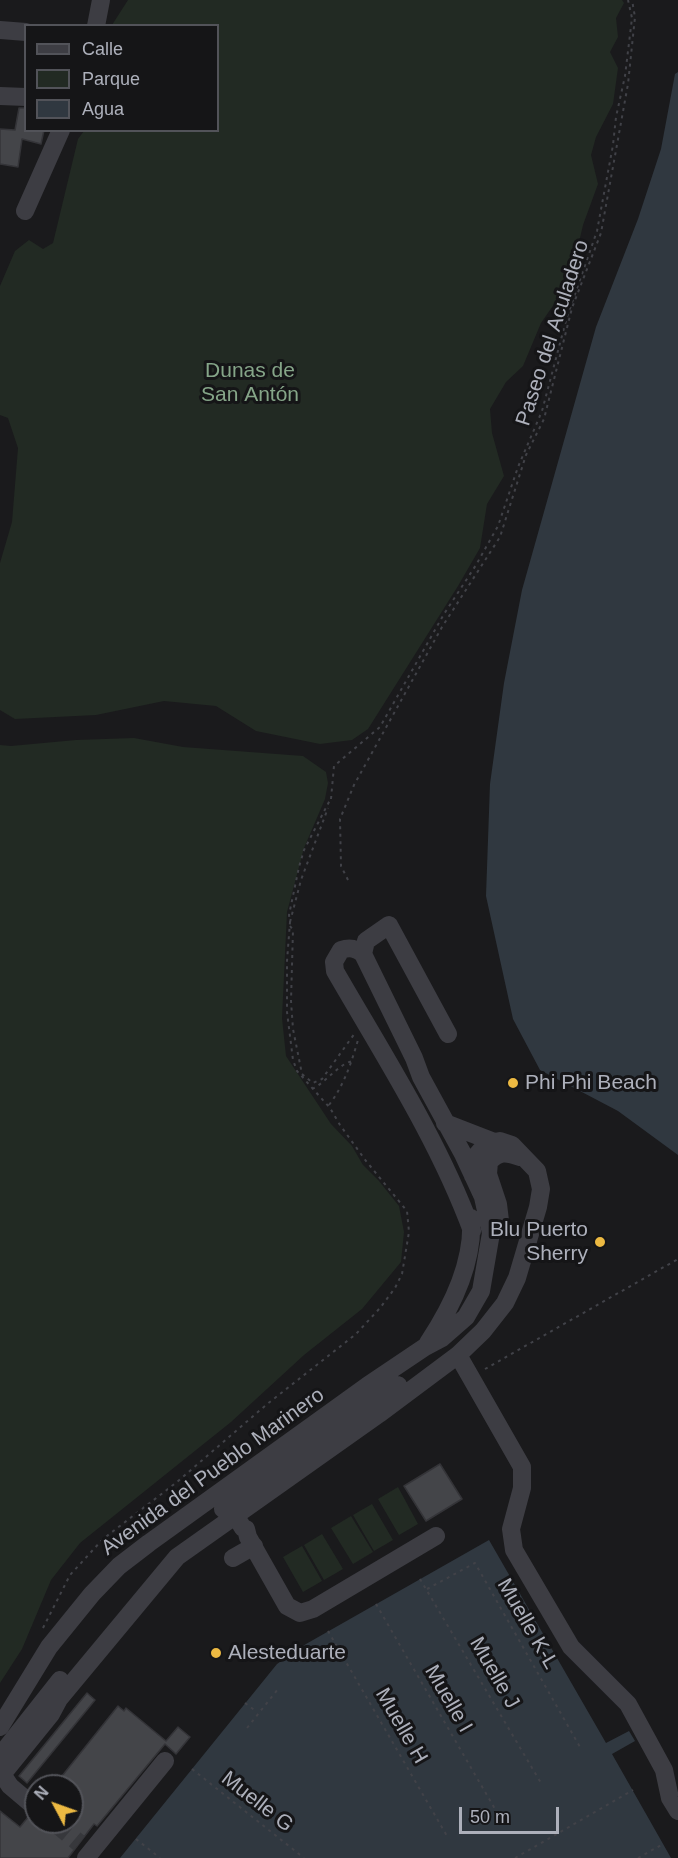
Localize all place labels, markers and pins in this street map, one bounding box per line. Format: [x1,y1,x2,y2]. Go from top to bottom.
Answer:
place label: Phi Phi Beach [525,1070,657,1096]
marker: Phi Phi Beach [506,1076,520,1090]
place label: Blu Puerto Sherry [490,1217,588,1267]
marker: Blu Puerto Sherry [593,1235,607,1249]
place label: Alesteduarte [228,1640,346,1666]
marker: Alesteduarte [209,1646,223,1660]

